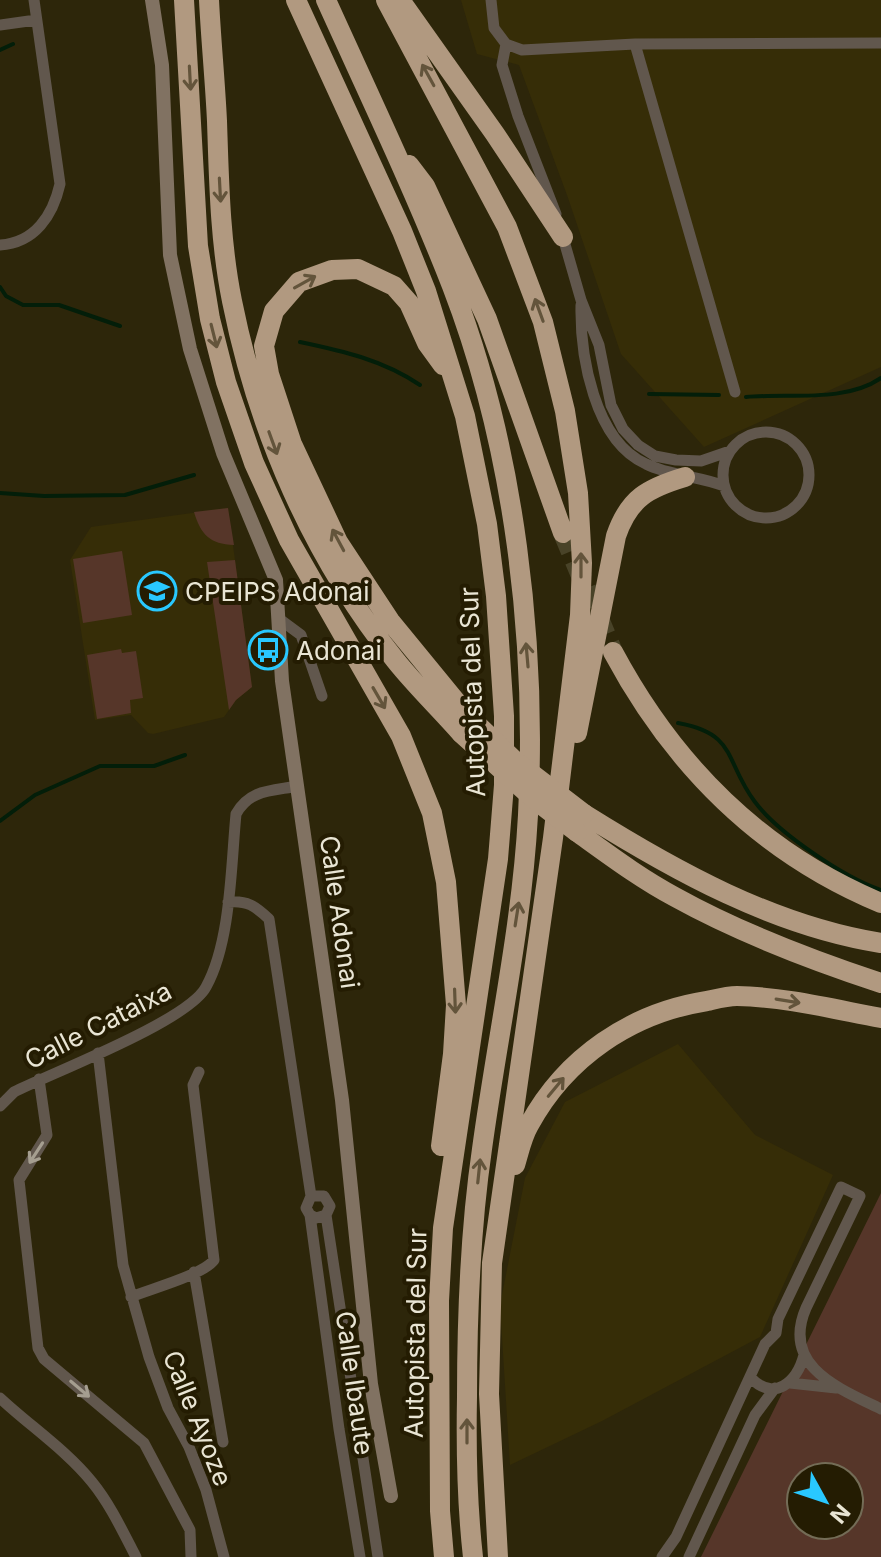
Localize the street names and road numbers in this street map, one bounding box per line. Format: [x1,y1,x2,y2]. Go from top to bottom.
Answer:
street label: Autopista del Sur [453,586,491,798]
street label: Calle Adonai [314,833,366,991]
street label: Calle Cataixa [19,975,177,1075]
street label: Autopista del Sur [398,1227,432,1438]
street label: Calle Ibaute [330,1309,380,1457]
street label: Calle Ayoze [157,1346,239,1490]

